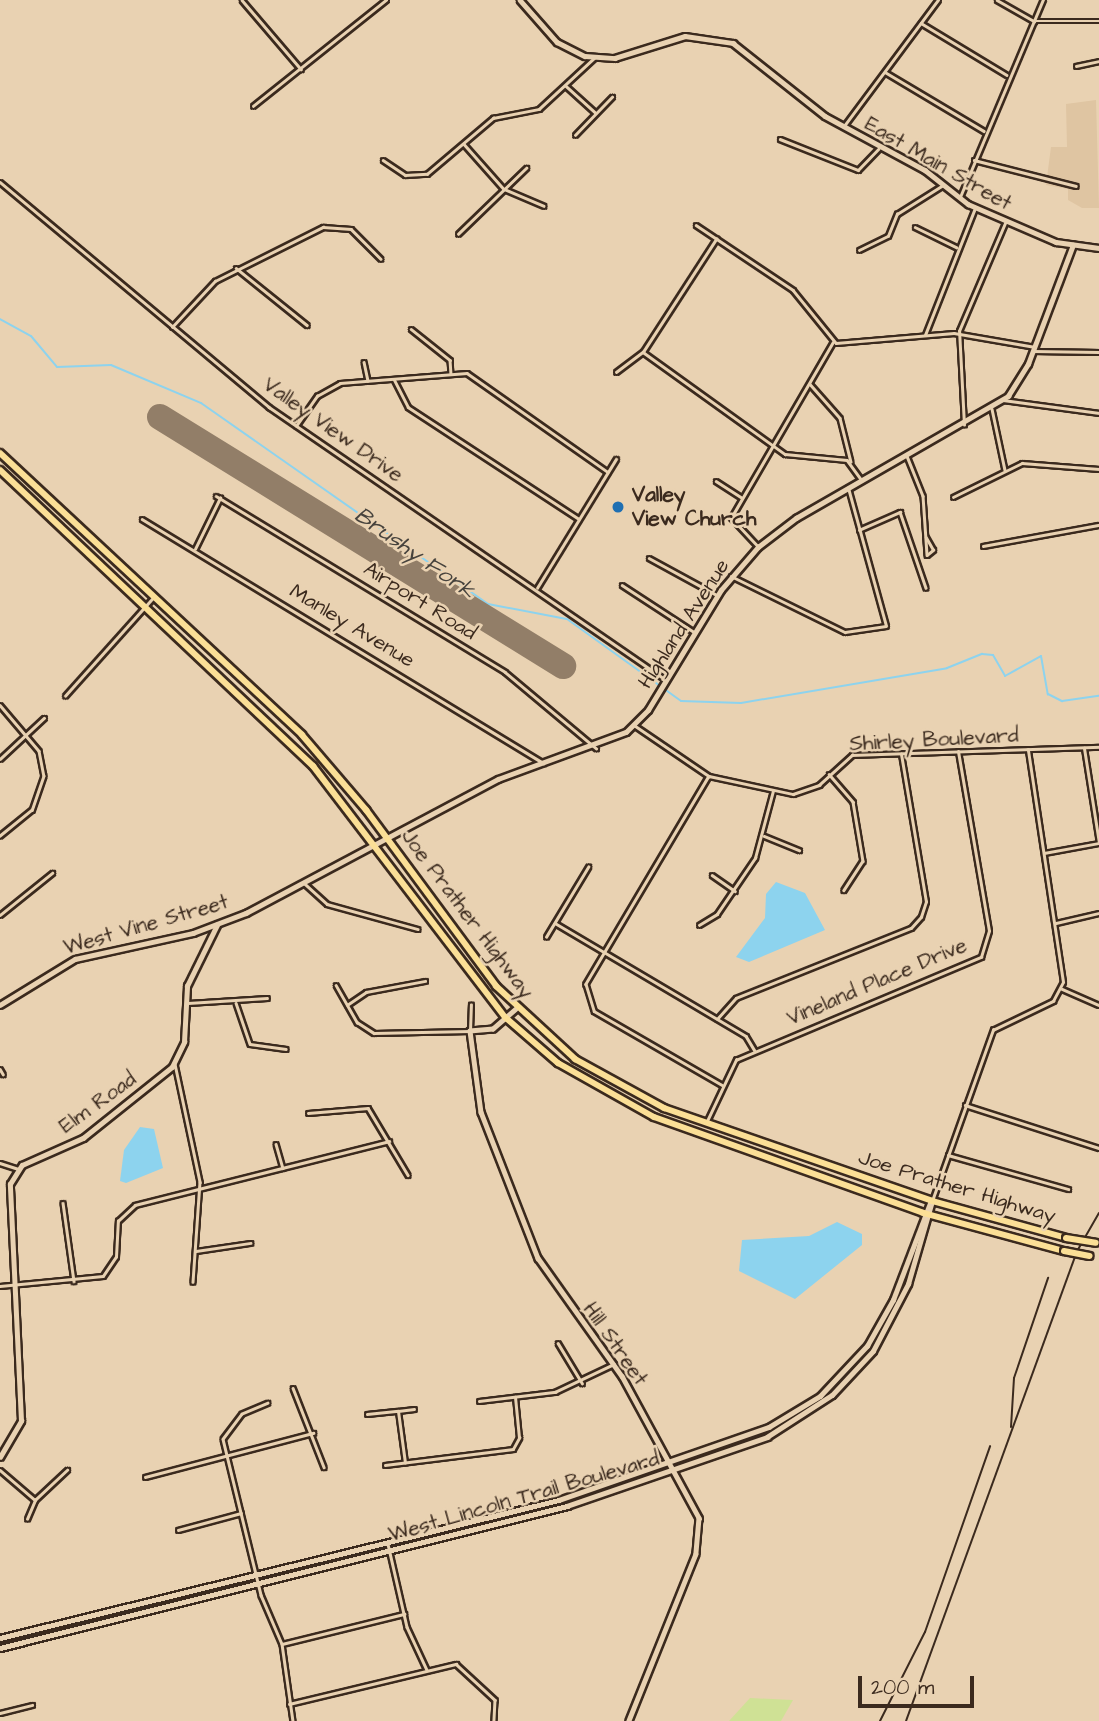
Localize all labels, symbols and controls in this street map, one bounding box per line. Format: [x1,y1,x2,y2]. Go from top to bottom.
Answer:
street label: East Main Street [860,112,1016,216]
street label: Valley View Drive [258,372,408,488]
place label: Valley View Church [632,482,756,532]
marker: Valley View Church [610,499,626,515]
water label: Brushy Fork [349,501,481,605]
street label: Highland Avenue [633,555,735,693]
street label: Airport Road [359,556,481,646]
street label: Manley Avenue [285,579,419,673]
street label: Shirley Boulevard [849,723,1019,757]
street label: Joe Prather Highway [395,825,539,1003]
street label: West Vine Street [61,889,231,961]
street label: Vineland Place Drive [783,933,971,1031]
street label: Elm Road [55,1067,141,1139]
street label: Joe Prather Highway [855,1145,1059,1229]
street label: Hill Street [577,1298,653,1390]
street label: West Lincoln Trail Boulevard [386,1446,662,1548]
scale bar [861,1662,976,1706]
text: 200 m [871,1673,934,1702]

